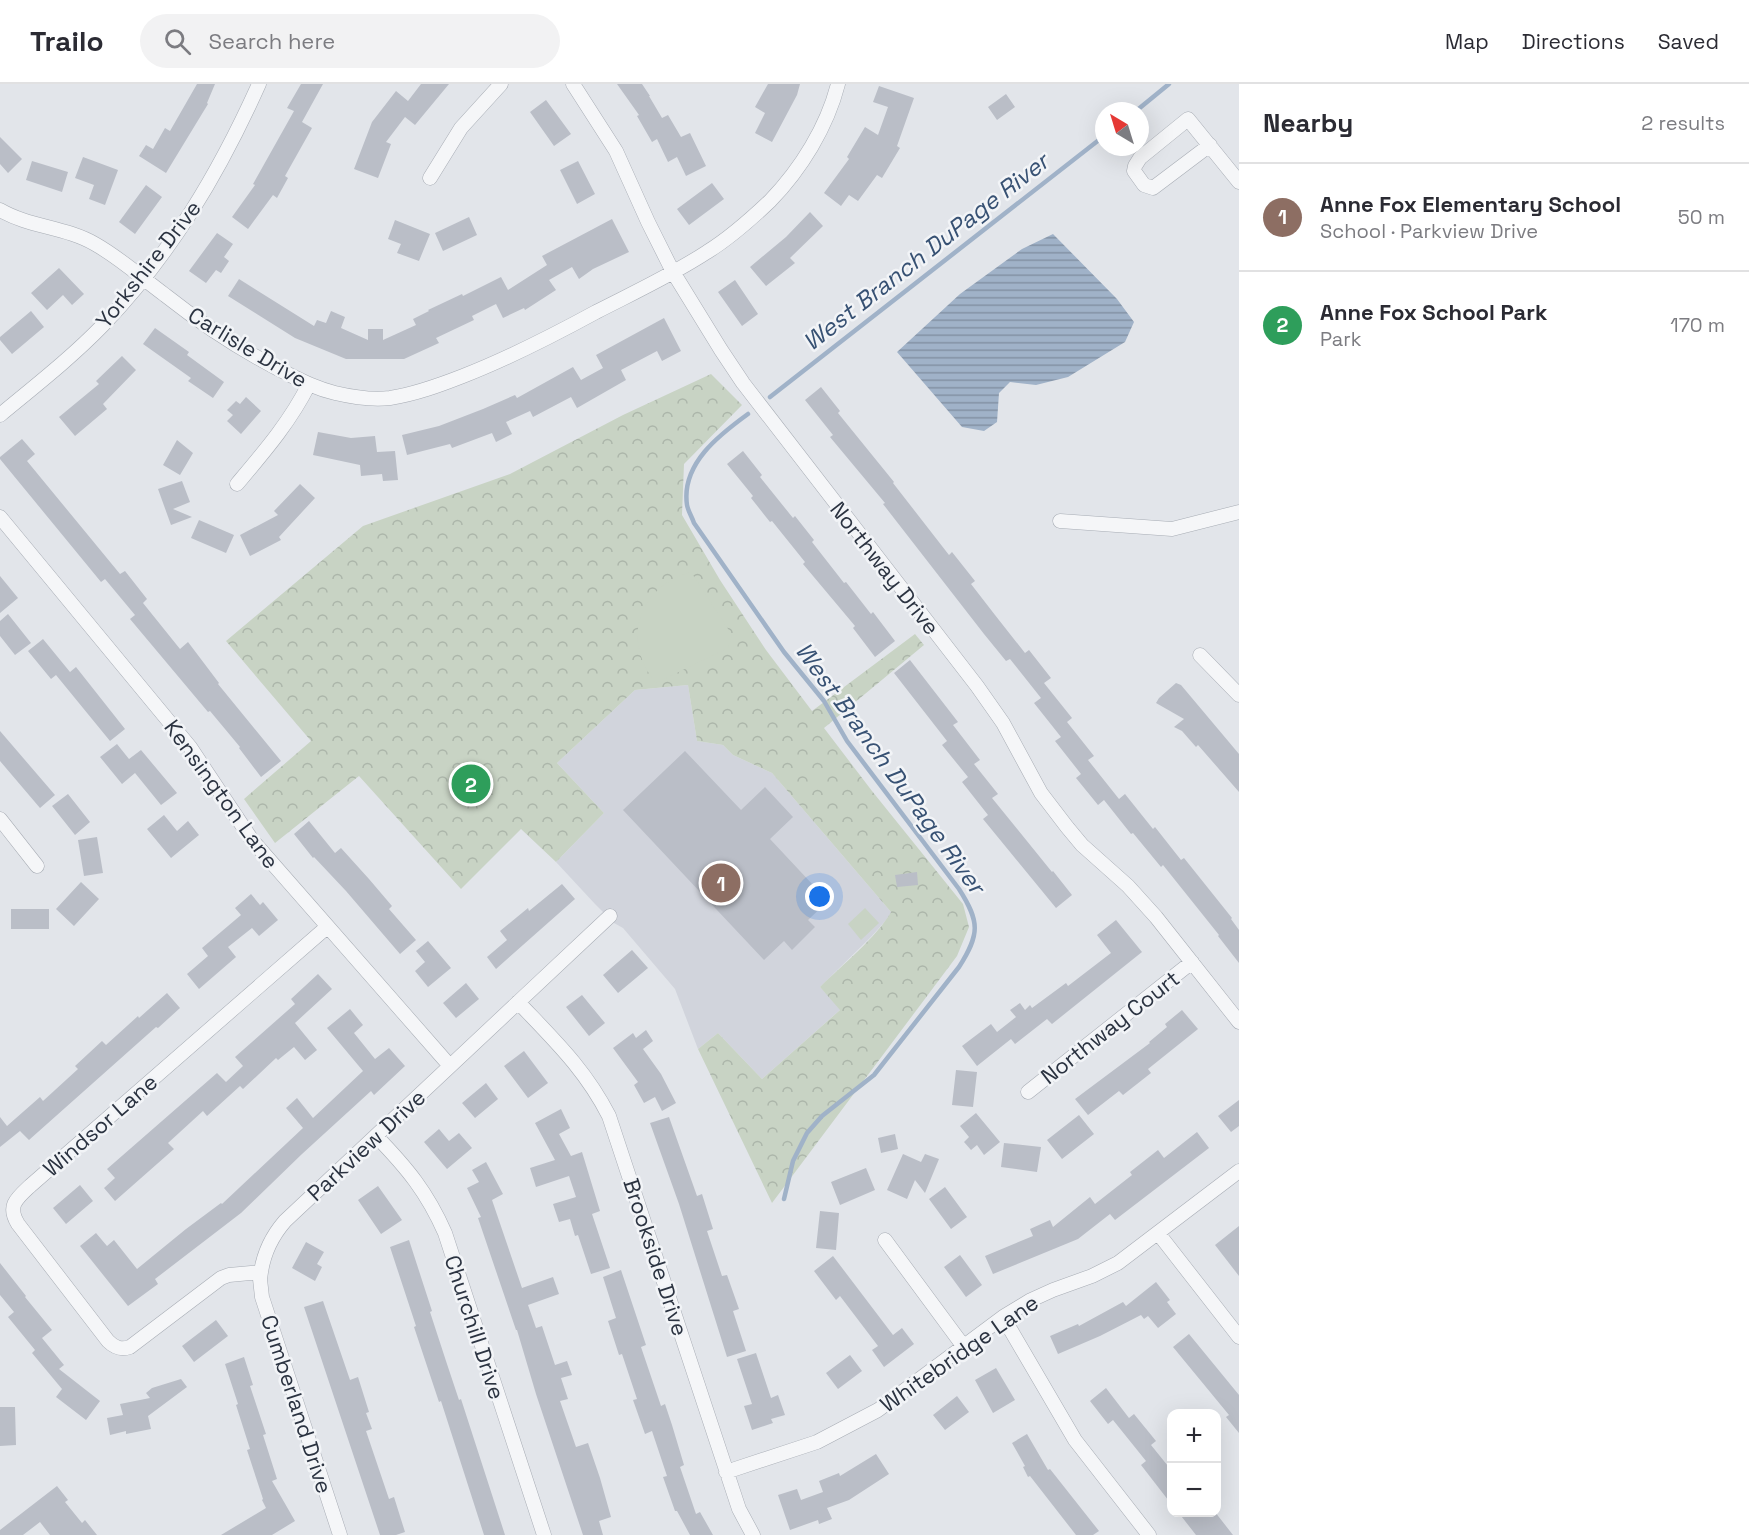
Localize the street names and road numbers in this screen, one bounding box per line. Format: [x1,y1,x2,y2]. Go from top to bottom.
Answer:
street label: Yorkshire Drive [89,194,207,334]
street label: Carlisle Drive [183,300,313,394]
street label: Northway Drive [824,496,946,640]
street label: Kensington Lane [158,714,286,874]
street label: Northway Court [1035,964,1185,1090]
street label: Windsor Lane [37,1068,163,1182]
street label: Parkview Drive [301,1083,431,1207]
street label: Brookside Drive [617,1175,695,1339]
street label: Churchill Drive [439,1251,511,1403]
street label: Whitebridge Lane [874,1288,1044,1418]
street label: Cumberland Drive [255,1311,339,1497]

